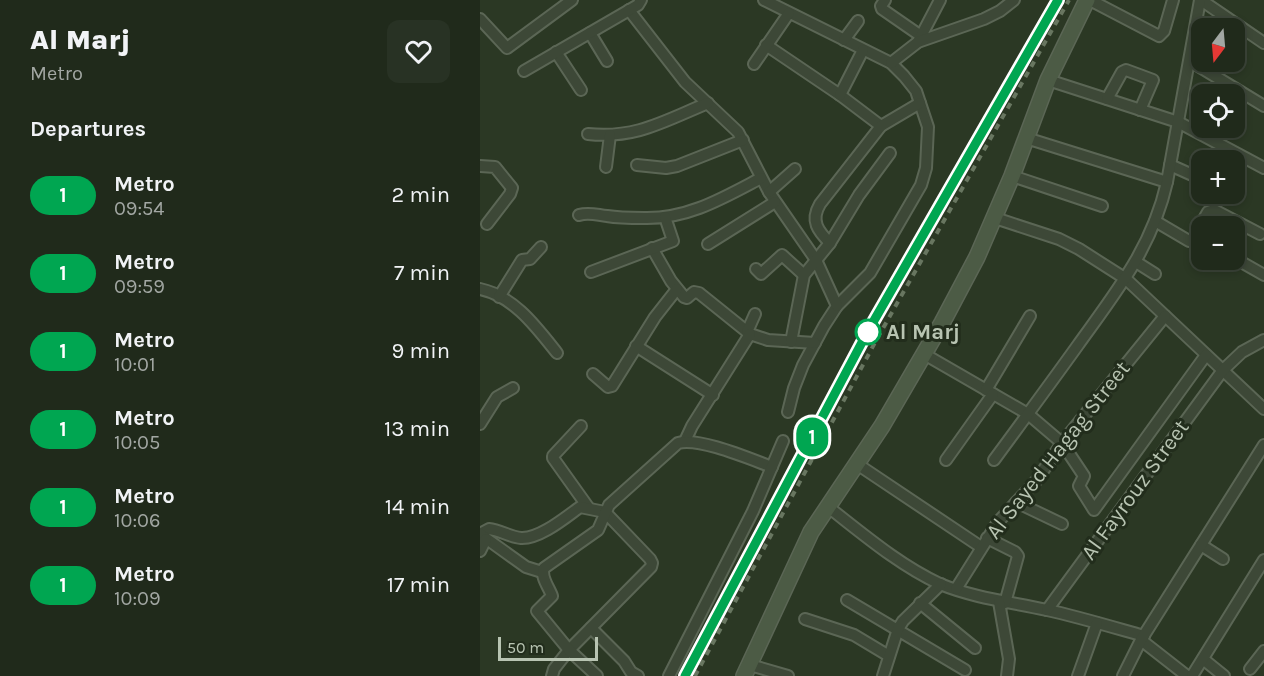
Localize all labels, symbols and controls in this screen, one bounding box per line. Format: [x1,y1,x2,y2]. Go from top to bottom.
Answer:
north arrow [1191,18,1245,72]
map controls [1191,18,1245,270]
button: heart [387,20,450,83]
text: Al Marj [30,23,130,56]
text: Metro [30,62,83,85]
button: locate [1191,84,1245,138]
text: Departures [30,116,146,142]
button: + [1191,150,1245,204]
text: Metro [114,171,175,197]
text: 2 min [392,182,450,208]
text: 1 [59,183,67,207]
text: 09:54 [114,197,165,220]
button: − [1191,216,1245,270]
text: Metro [114,249,175,275]
text: 7 min [394,260,450,286]
text: 1 [59,261,67,285]
text: 09:59 [114,275,165,298]
marker: Al Marj [855,319,881,345]
place label: Al Marj [886,319,960,345]
text: Metro [114,327,175,353]
text: 9 min [392,338,450,364]
text: 1 [59,339,67,363]
text: 10:01 [114,353,156,376]
street label: Al Sayed Hagag Street [980,356,1136,544]
text: Metro [114,405,175,431]
street label: Al Fayrouz Street [1075,415,1195,565]
text: 13 min [384,416,450,442]
text: 1 [59,417,67,441]
line badge: 1 [792,418,832,456]
text: 1 [808,425,816,449]
text: 10:05 [114,431,160,454]
text: Metro [114,483,175,509]
text: 14 min [385,494,450,520]
text: 1 [59,495,67,519]
text: 10:06 [114,509,160,532]
text: Metro [114,561,175,587]
text: 17 min [387,572,450,598]
text: 1 [59,573,67,597]
text: 10:09 [114,587,161,610]
scale bar [498,634,598,662]
text: 50 m [507,638,544,657]

